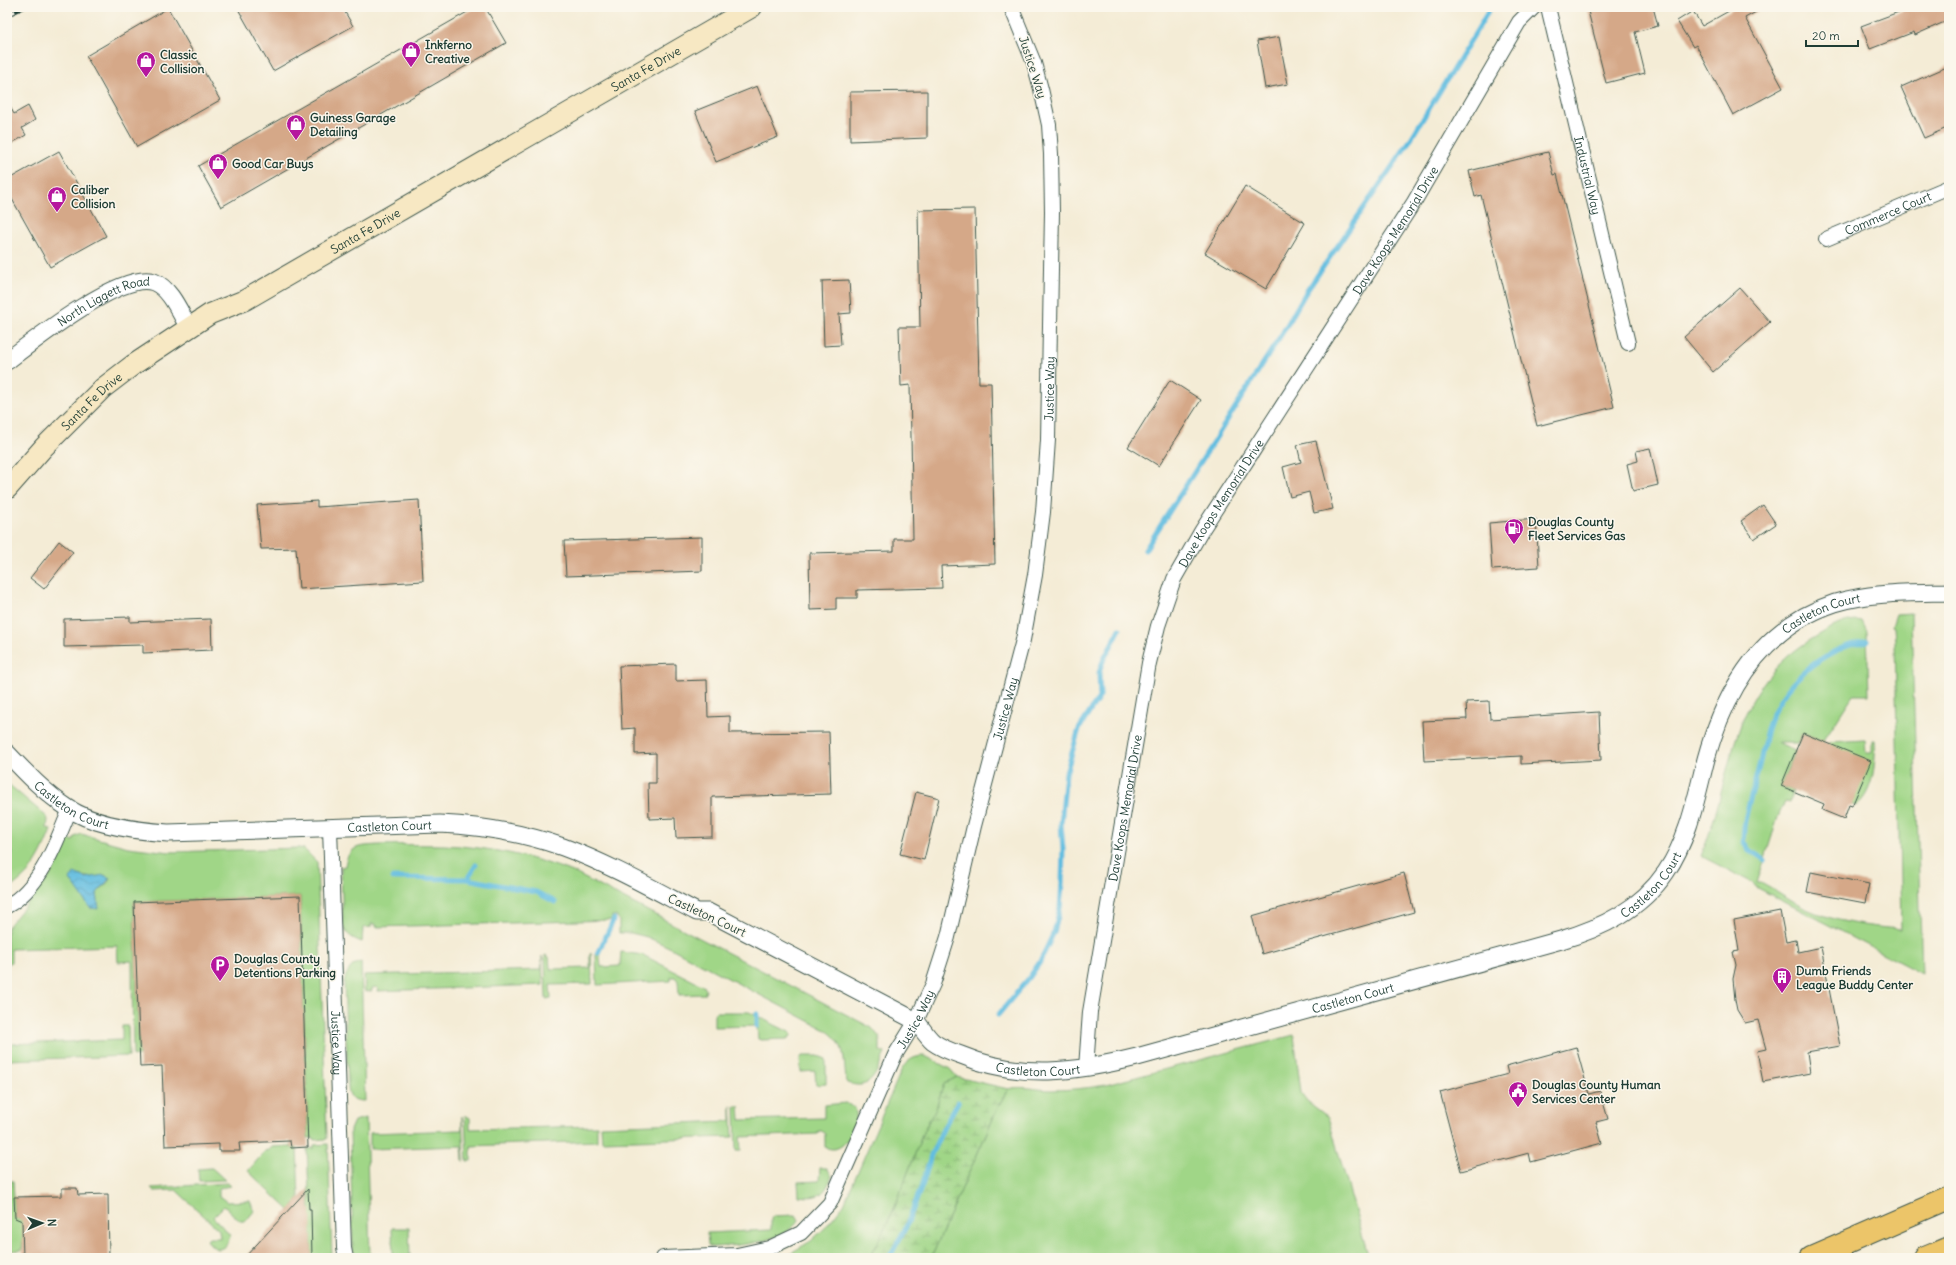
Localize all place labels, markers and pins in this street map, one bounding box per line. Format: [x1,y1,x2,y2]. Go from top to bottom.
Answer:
place label: Inkferno Creative [425,37,472,66]
shop icon: Inkferno Creative [400,40,422,68]
place label: Classic Collision [160,47,204,76]
shop icon: Classic Collision [135,50,157,78]
place label: Guiness Garage Detailing [310,110,396,140]
shop icon: Guiness Garage Detailing [285,113,307,141]
shop icon: Good Car Buys [207,152,229,180]
place label: Good Car Buys [232,156,314,172]
place label: Caliber Collision [71,182,115,211]
shop icon: Caliber Collision [46,185,68,213]
place label: Douglas County Fleet Services Gas [1528,514,1626,543]
fuel station icon: Douglas County Fleet Services Gas [1503,517,1525,545]
place label: Douglas County Detentions Parking [234,951,336,981]
parking icon: Douglas County Detentions Parking [209,954,231,982]
place label: Dumb Friends League Buddy Center [1796,963,1913,993]
building icon: Dumb Friends League Buddy Center [1771,966,1793,994]
place label: Douglas County Human Services Center [1532,1077,1661,1106]
public building icon: Douglas County Human Services Center [1507,1080,1529,1108]

